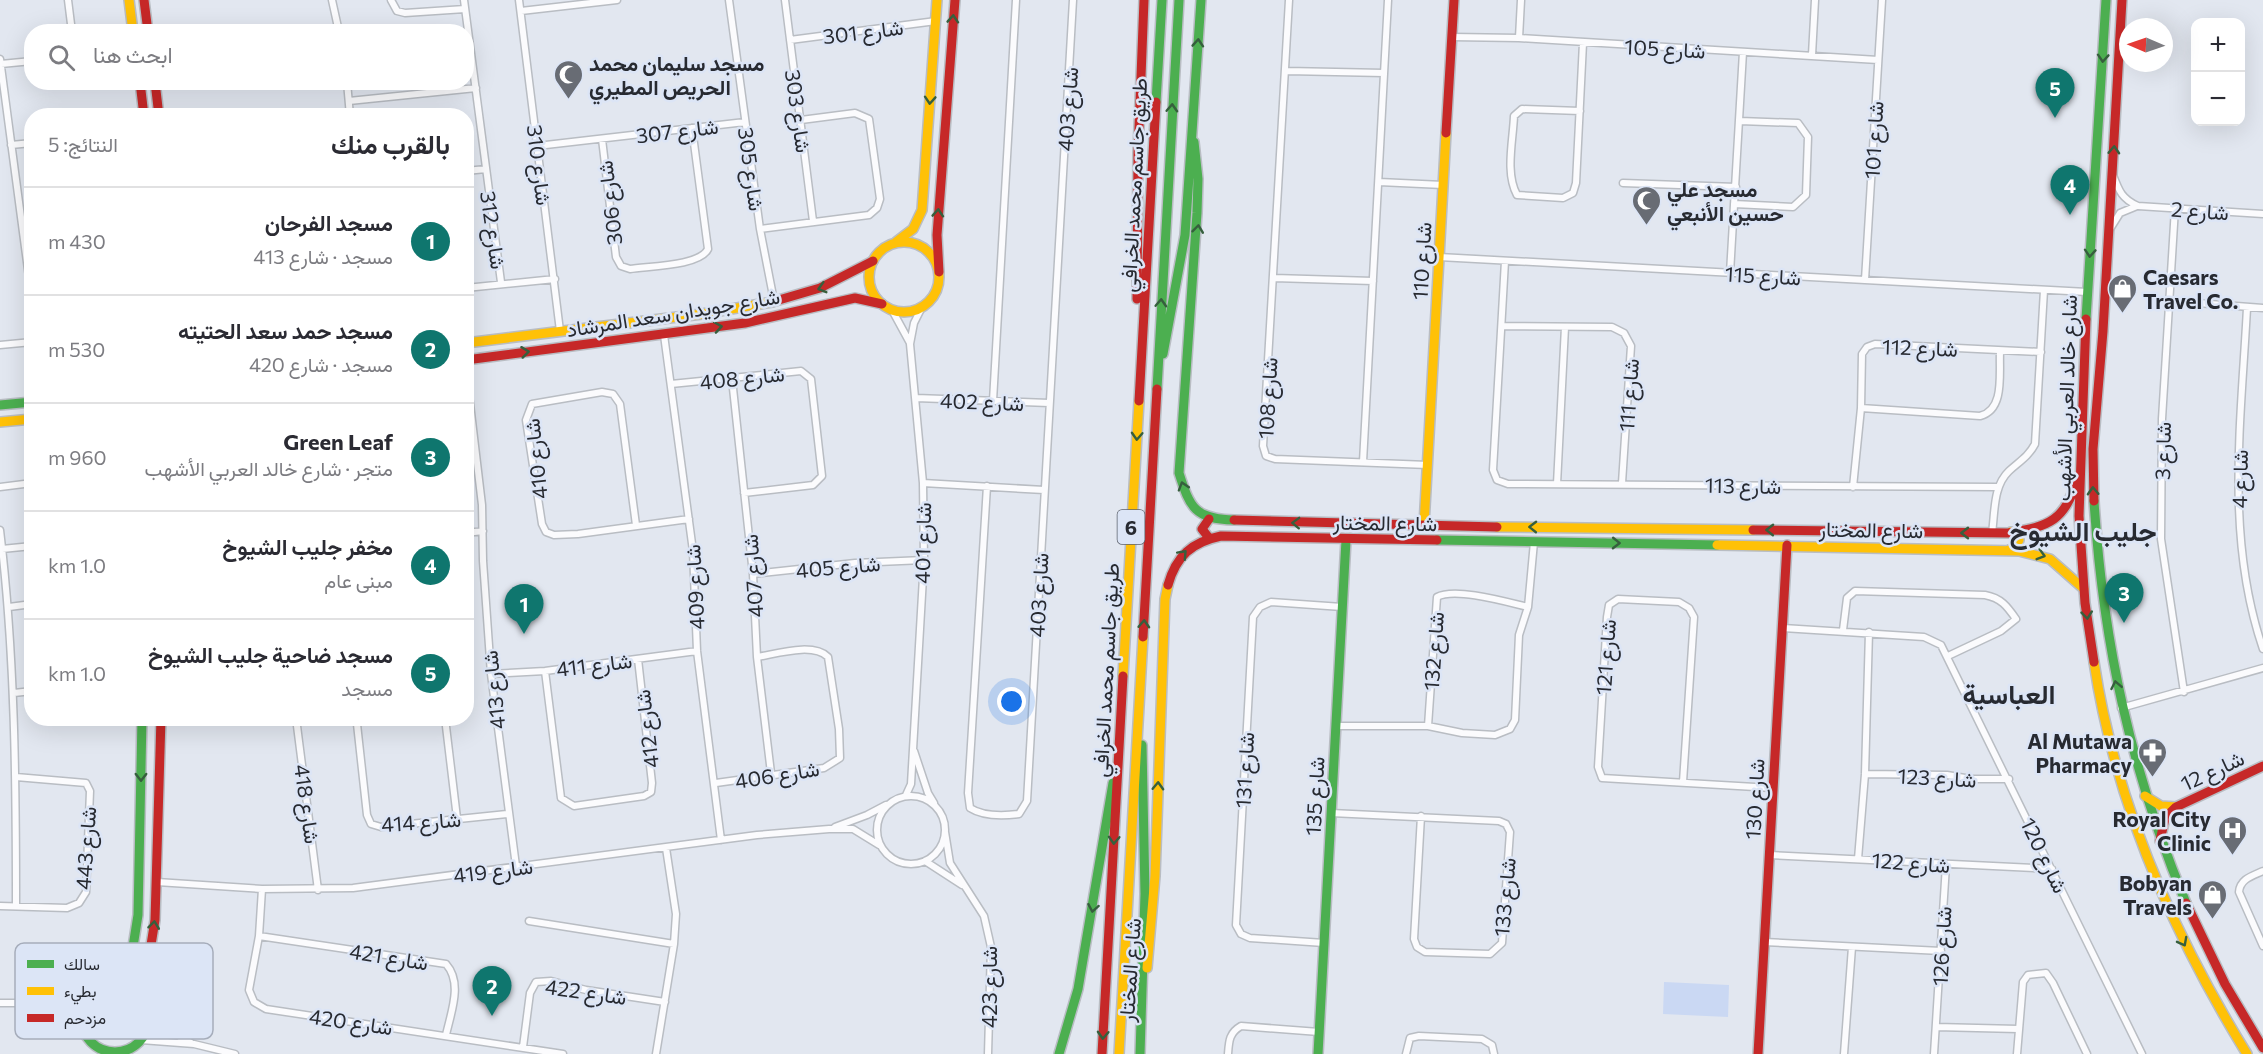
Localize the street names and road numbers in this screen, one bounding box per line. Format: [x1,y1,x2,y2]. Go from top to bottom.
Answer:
street label: شارع 301 [821,14,905,51]
street label: شارع 105 [1624,33,1706,66]
street label: شارع 403 [1052,66,1085,152]
street label: شارع 303 [778,68,817,155]
street label: طريق جاسم محمد الخرافي [1115,77,1157,293]
street label: شارع 101 [1858,100,1891,180]
street label: شارع 307 [634,113,720,150]
street label: شارع 310 [520,123,557,207]
street label: شارع 305 [731,126,770,213]
street label: شارع 306 [591,159,630,247]
street label: شارع 312 [473,189,512,271]
street label: شارع 2 [2170,196,2230,227]
street label: شارع 110 [1406,221,1439,301]
street label: شارع 115 [1724,261,1802,292]
street label: شارع جويدان سعد المرشاد [564,283,782,344]
street label: شارع خالد العربي الأشهب [2049,294,2087,502]
street label: شارع 112 [1882,333,1958,364]
street label: شارع 108 [1252,357,1285,440]
street label: شارع 111 [1613,358,1646,433]
street label: شارع 408 [698,360,786,397]
street label: شارع 402 [939,387,1024,418]
street label: شارع 410 [518,417,555,501]
street label: شارع 3 [2149,422,2178,480]
street label: شارع 4 [2226,449,2255,509]
street label: شارع 113 [1705,472,1781,501]
street label: شارع 401 [909,502,938,584]
street label: شارع المختار [1332,509,1437,538]
road number: 6 [1118,510,1144,544]
street label: شارع المختار [1818,516,1923,545]
street label: شارع 407 [737,533,770,619]
street label: شارع 409 [679,544,712,630]
street label: شارع 405 [795,550,882,585]
street label: شارع 403 [1023,552,1056,638]
street label: طريق جاسم محمد الخرافي [1087,562,1129,778]
street label: شارع 132 [1418,611,1451,691]
street label: شارع 121 [1590,618,1623,696]
street label: شارع 411 [555,647,634,684]
street label: شارع 413 [476,649,513,731]
street label: شارع 412 [629,688,666,770]
street label: شارع 131 [1230,731,1261,809]
street label: شارع 12 [2176,745,2249,798]
street label: شارع 406 [733,755,822,796]
street label: شارع 135 [1299,756,1332,836]
street label: شارع 130 [1739,758,1772,840]
street label: شارع 123 [1897,762,1977,795]
street label: شارع 418 [287,763,326,846]
street label: شارع 443 [70,806,103,891]
street label: شارع 414 [380,806,462,839]
street label: شارع 120 [2013,813,2074,898]
street label: شارع 122 [1871,847,1951,880]
street label: شارع 419 [452,853,535,890]
street label: شارع 133 [1488,856,1523,938]
street label: شارع 126 [1926,906,1959,987]
street label: شارع المختار [1113,917,1148,1024]
street label: شارع 421 [347,937,430,978]
street label: شارع 423 [976,946,1004,1028]
street label: شارع 422 [543,973,628,1012]
street label: شارع 420 [307,1003,394,1042]

